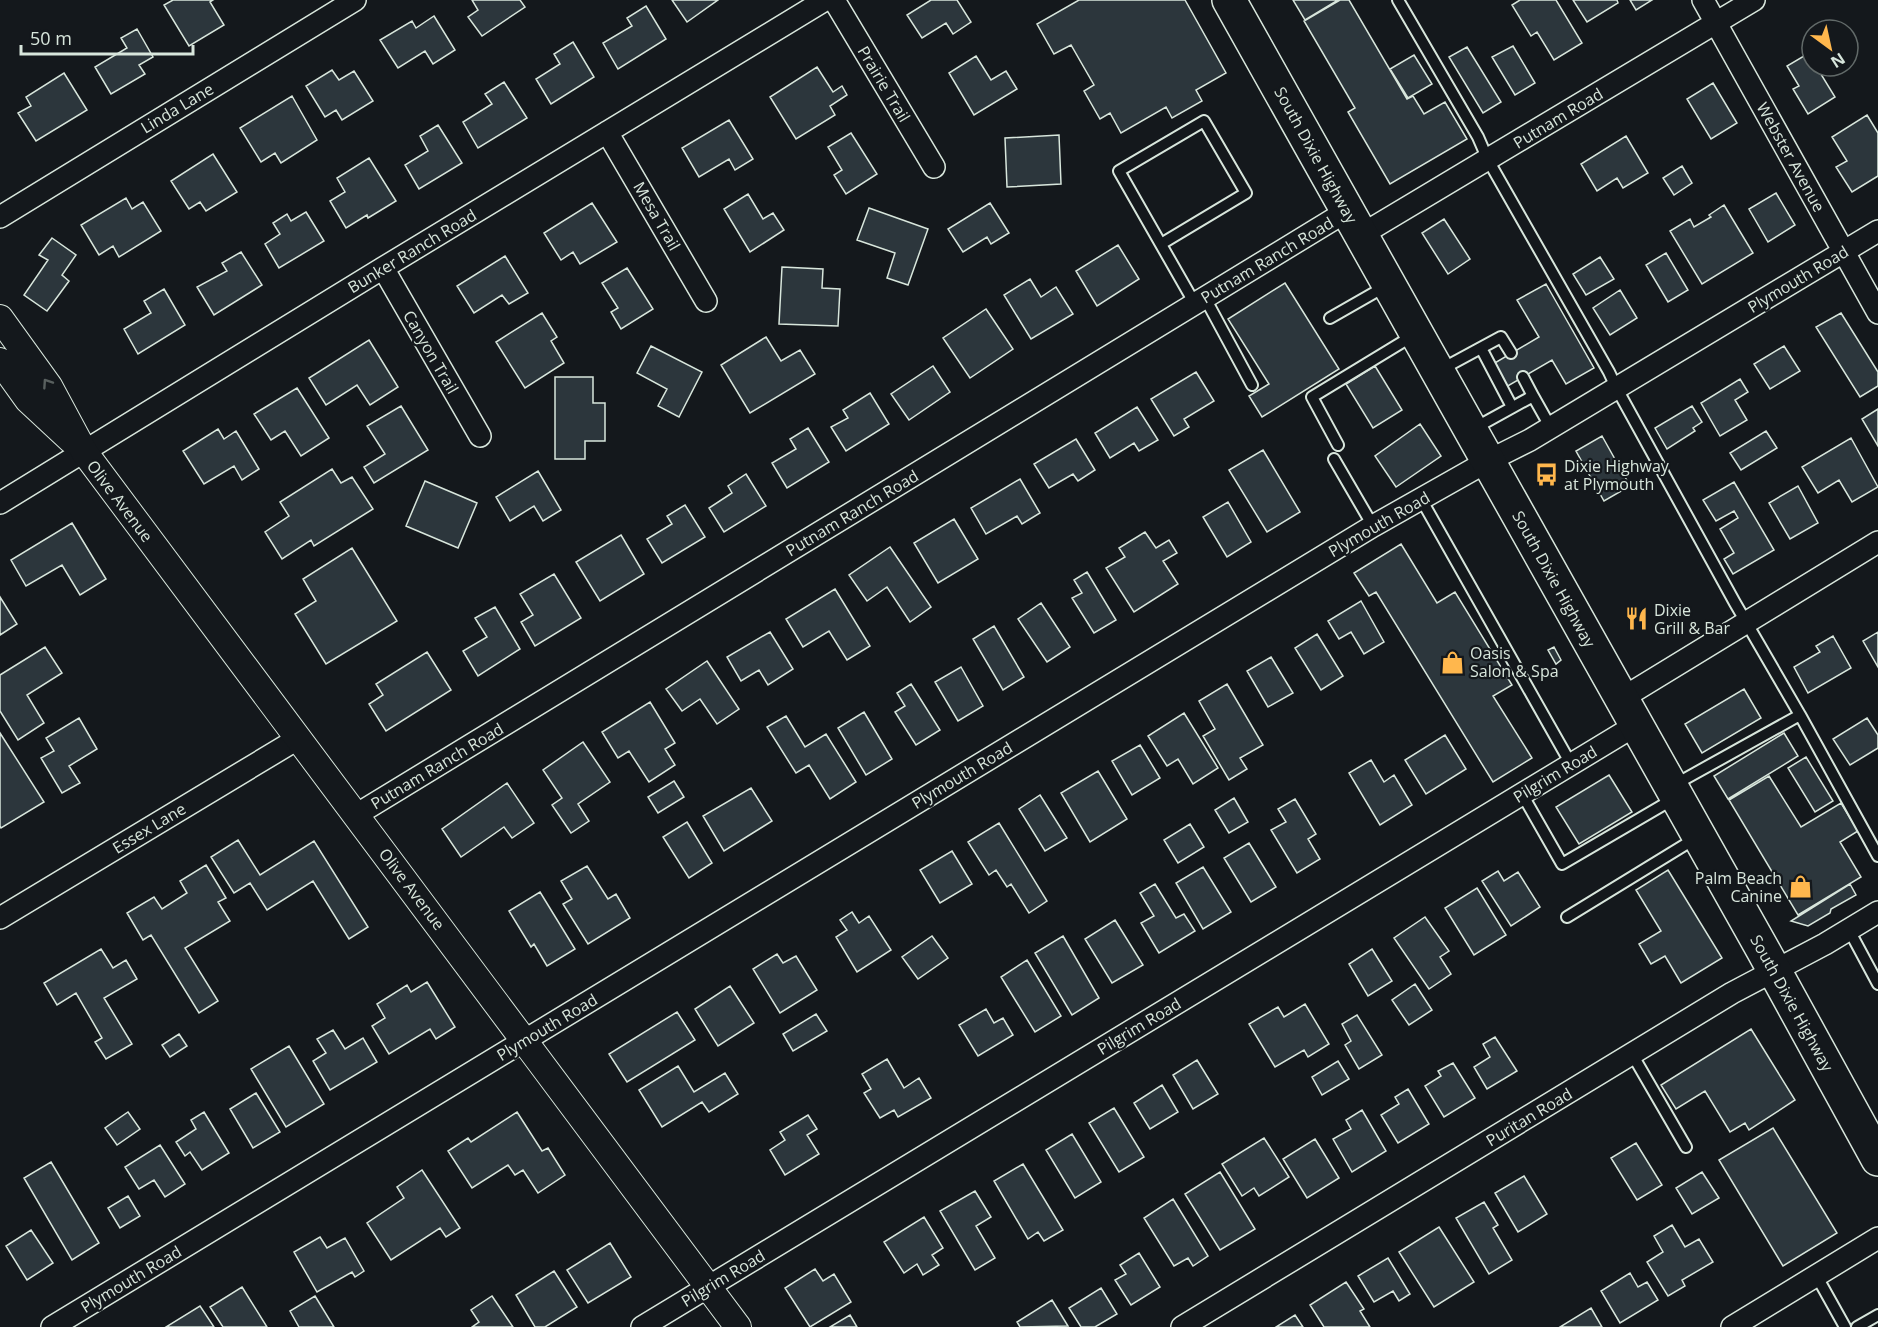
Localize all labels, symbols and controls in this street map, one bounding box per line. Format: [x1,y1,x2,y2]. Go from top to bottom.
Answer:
scale bar [21,18,194,56]
north arrow [1800,18,1860,78]
text: 50 m [30,26,72,50]
street label: Prairie Trail [853,42,915,126]
text: N [1827,48,1850,73]
street label: Linda Lane [137,78,217,138]
street label: South Dixie Highway [1269,83,1363,228]
street label: Putnam Road [1509,83,1607,153]
street label: Webster Avenue [1752,98,1830,216]
street label: Mesa Trail [628,177,686,255]
street label: Bunker Ranch Road [344,204,480,298]
street label: Putnam Ranch Road [1197,212,1337,308]
street label: Plymouth Road [1744,240,1852,318]
street label: Canyon Trail [398,306,464,398]
one-way arrow [42,379,54,389]
place label: Dixie Highway at Plymouth [1564,455,1670,495]
street label: Olive Avenue [82,456,158,547]
bus stop icon: Dixie Highway at Plymouth [1533,462,1559,488]
street label: Putnam Ranch Road [782,465,922,561]
street label: Plymouth Road [1324,486,1434,562]
street label: South Dixie Highway [1507,507,1601,652]
place label: Dixie Grill & Bar [1654,599,1730,639]
restaurant icon: Dixie Grill & Bar [1623,606,1649,632]
place label: Oasis Salon & Spa [1470,642,1559,682]
shop icon: Oasis Salon & Spa [1439,649,1465,675]
street label: Putnam Ranch Road [367,718,507,814]
street label: Plymouth Road [908,736,1016,814]
street label: Pilgrim Road [1509,740,1601,808]
street label: Essex Lane [108,798,190,858]
street label: Olive Avenue [374,844,450,935]
place label: Palm Beach Canine [1695,867,1782,907]
shop icon: Palm Beach Canine [1787,874,1813,900]
street label: South Dixie Highway [1745,931,1839,1076]
street label: Plymouth Road [493,988,601,1066]
street label: Pilgrim Road [1093,992,1185,1060]
street label: Puritan Road [1482,1083,1576,1151]
street label: Plymouth Road [77,1240,185,1318]
street label: Pilgrim Road [677,1244,769,1312]

